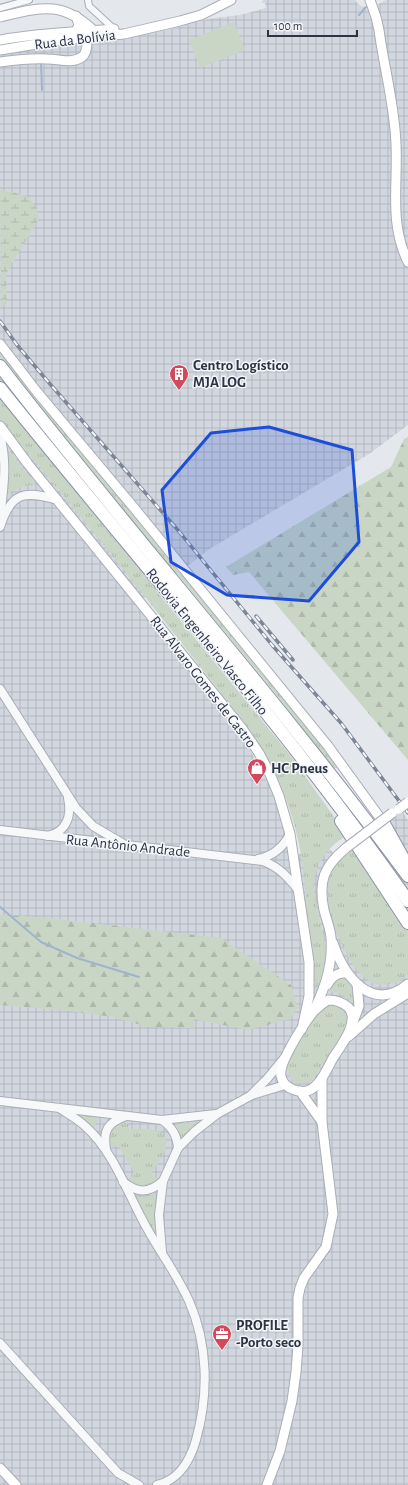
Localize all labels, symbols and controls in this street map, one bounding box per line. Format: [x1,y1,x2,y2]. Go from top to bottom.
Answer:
scale bar [268,12,357,38]
text: 100 m [274,20,302,32]
street label: Rua da Bolívia [34,28,117,52]
place label: Centro Logístico MJA LOG [193,358,289,390]
building icon: Centro Logístico MJA LOG [168,363,190,391]
street label: Rodovia Engenheiro Vasco Filho [143,566,271,718]
street label: Rua Alvaro Gomes de Castro [147,613,259,751]
shop icon: HC Pneus [246,757,268,785]
place label: HC Pneus [271,761,328,776]
street label: Rua Antônio Andrade [65,832,191,860]
place label: PROFILE -Porto seco [236,1318,301,1350]
office icon: PROFILE -Porto seco [211,1323,233,1351]

